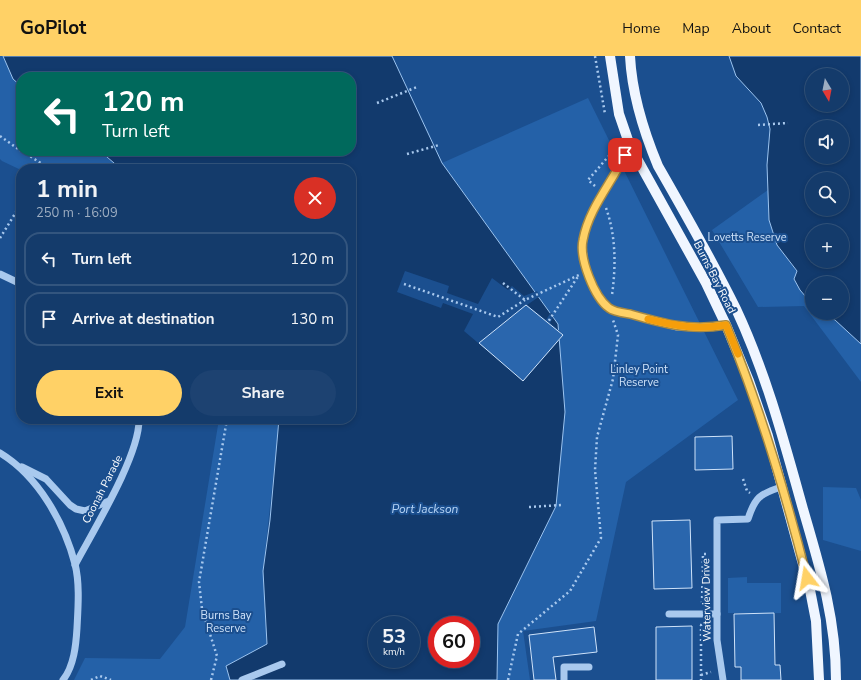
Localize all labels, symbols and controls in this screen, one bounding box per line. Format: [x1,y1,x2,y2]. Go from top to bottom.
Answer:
text: GoPilot [20,15,86,41]
text: Home [622,19,660,38]
text: Map [682,19,710,38]
text: About [732,19,771,38]
text: Contact [793,19,841,38]
north arrow [805,68,849,112]
map controls [805,68,849,320]
text: 120 m [102,83,185,121]
icon: left [36,88,88,140]
text: Turn left [102,119,170,143]
button: sound [805,120,849,164]
pin [608,138,642,172]
icon: arrive [614,144,636,166]
button: search [805,172,849,216]
text: 1 min [36,173,98,205]
button: close [294,177,336,219]
text: 250 m · 16:09 [36,204,118,222]
button: + [805,224,849,268]
park label: Lovetts Reserve [708,230,787,245]
street label: Burns Bay Road [690,239,739,316]
icon: left [38,248,60,270]
text: Turn left [72,249,131,269]
text: 120 m [290,249,334,269]
button: − [805,276,849,320]
icon: arrive [38,308,60,330]
text: Arrive at destination [72,309,215,329]
text: 130 m [290,309,334,329]
park label: Linley Point Reserve [610,362,668,390]
button: Exit [36,370,182,416]
button: Share [190,370,336,416]
street label: Coonah Parade [79,452,126,526]
water label: Port Jackson [392,501,459,517]
position arrow [786,557,828,599]
street label: Waterview Drive [698,558,715,642]
park label: Burns Bay Reserve [201,608,252,636]
speed limit sign: 60 [428,616,480,668]
text: 53 [382,623,406,650]
text: km/h [383,645,405,659]

